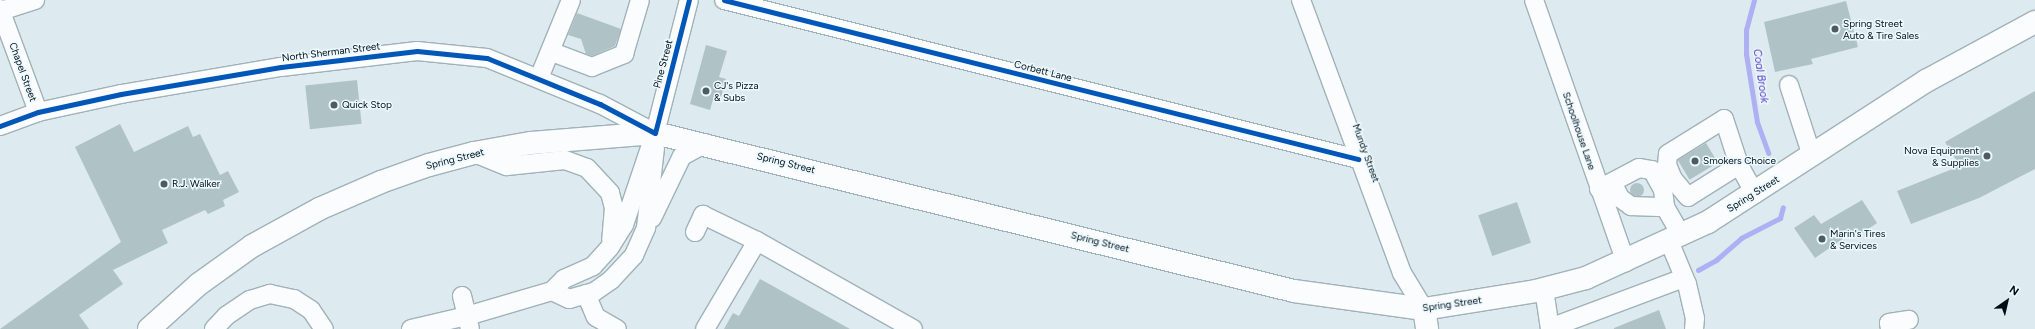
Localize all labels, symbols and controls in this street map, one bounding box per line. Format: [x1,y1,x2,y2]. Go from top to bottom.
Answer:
place label: Spring Street Auto & Tire Sales [1843,17,1919,40]
marker: Spring Street Auto & Tire Sales [1830,24,1840,34]
street label: Pine Street [651,38,675,90]
street label: North Sherman Street [281,40,381,64]
street label: Chapel Street [7,41,39,103]
water label: Coal Brook [1750,48,1770,104]
street label: Corbett Lane [1013,58,1073,84]
place label: CJ's Pizza & Subs [714,79,759,102]
marker: CJ's Pizza & Subs [701,86,711,96]
street label: Schoolhouse Lane [1560,90,1598,172]
place label: Quick Stop [342,99,392,111]
marker: Quick Stop [329,100,339,110]
street label: Mundy Street [1350,122,1382,184]
place label: Nova Equipment & Supplies [1904,144,1979,168]
street label: Spring Street [425,146,485,172]
street label: Spring Street [756,150,816,176]
marker: Nova Equipment & Supplies [1982,151,1992,161]
place label: Smokers Choice [1703,155,1776,167]
marker: Smokers Choice [1690,156,1700,166]
street label: Spring Street [1725,173,1781,215]
place label: R.J. Walker [172,178,220,190]
marker: R.J. Walker [159,179,169,189]
place label: Marin's Tires & Services [1830,227,1885,250]
street label: Spring Street [1070,229,1130,255]
marker: Marin's Tires & Services [1817,234,1827,244]
north arrow [1987,281,2027,321]
text: N [2007,283,2021,298]
street label: Spring Street [1422,294,1482,314]

